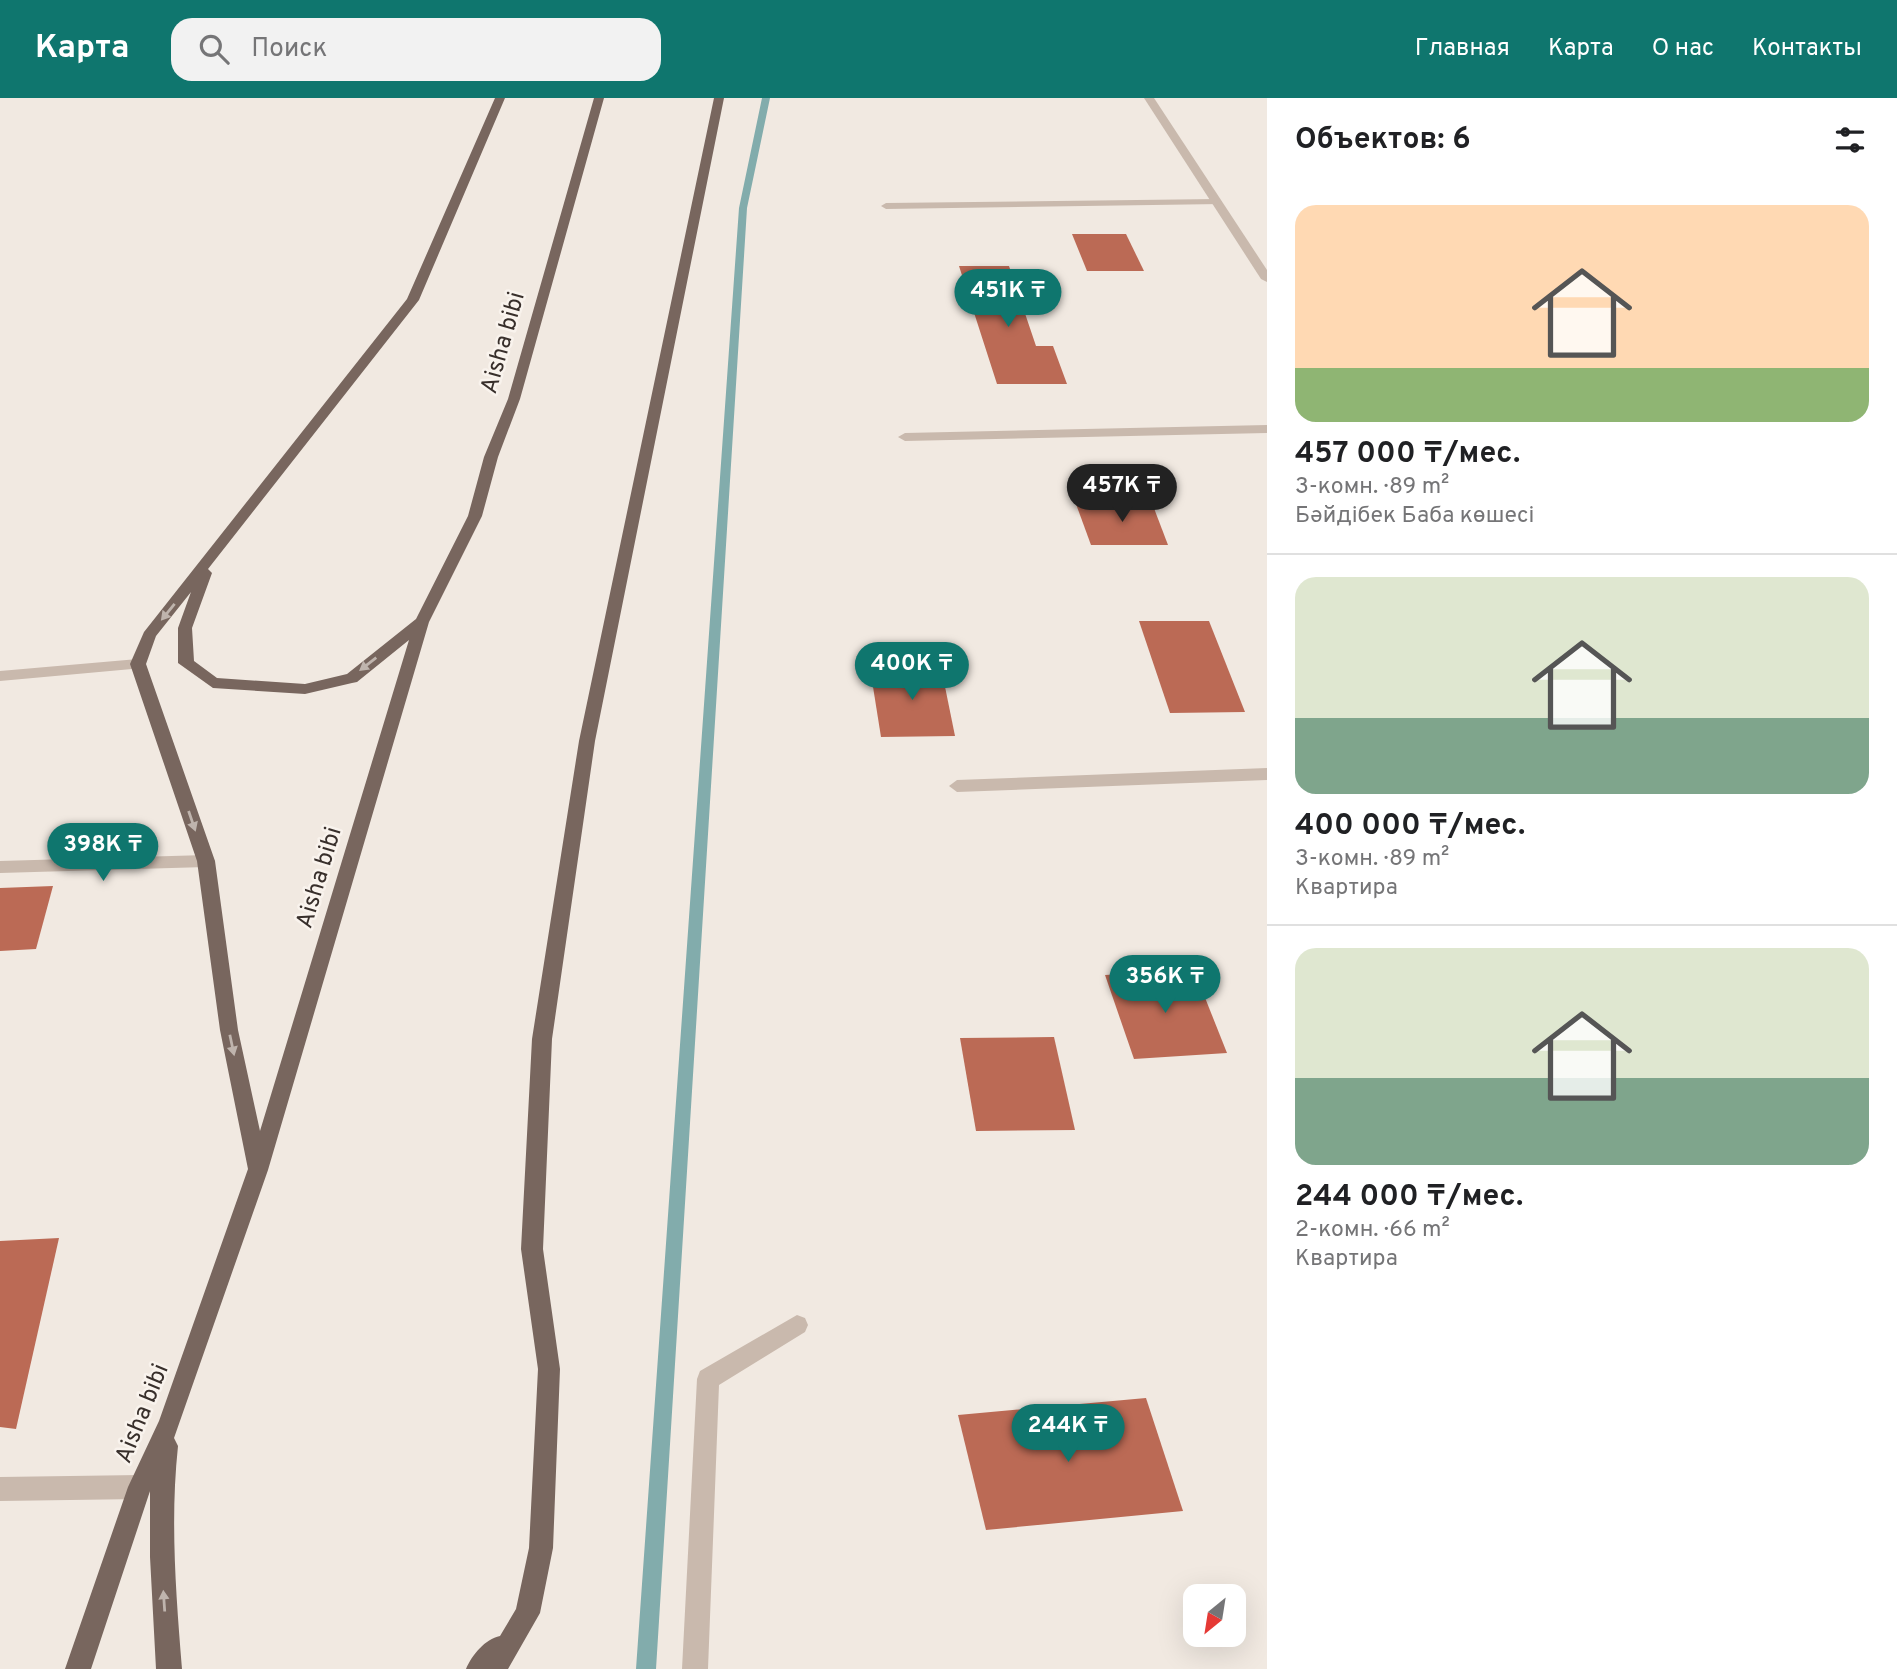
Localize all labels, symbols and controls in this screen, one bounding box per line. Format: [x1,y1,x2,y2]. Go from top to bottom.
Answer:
search box [171,18,661,81]
text: Карта [35,28,129,70]
icon: search [195,30,233,68]
text: Поиск [251,33,327,66]
text: Главная [1415,34,1510,64]
text: Карта [1548,34,1614,64]
text: О нас [1652,34,1714,64]
text: Контакты [1752,34,1862,64]
icon: filters [1831,121,1869,159]
text: Объектов: 6 [1295,122,1471,159]
icon: home [1519,250,1645,376]
pin: 451K ₸ [951,270,1065,329]
text: 451K ₸ [970,277,1046,306]
street label: Aisha bibi [475,289,533,397]
text: 457 000 ₸/мес. [1295,436,1520,473]
pin: 457K ₸ [1065,464,1179,524]
text: 457K ₸ [1083,472,1161,501]
text: 3-комн. · 89 m² [1295,473,1449,502]
text: Бәйдібек Баба көшесі [1295,502,1534,531]
one-way arrow [160,602,175,620]
icon: home [1519,622,1645,748]
pin: 400K ₸ [855,642,969,702]
text: 400K ₸ [871,650,953,679]
one-way arrow [360,657,378,672]
text: 400 000 ₸/мес. [1295,808,1525,845]
one-way arrow [187,811,198,832]
pin: 398K ₸ [46,824,160,883]
street label: Aisha bibi [290,824,350,932]
text: 398K ₸ [63,831,143,860]
text: 3-комн. · 89 m² [1295,845,1449,874]
text: Квартира [1295,874,1398,903]
pin: 356K ₸ [1108,956,1222,1015]
text: 356K ₸ [1125,963,1205,992]
icon: home [1519,993,1645,1119]
one-way arrow [226,1034,237,1056]
text: 244 000 ₸/мес. [1295,1179,1523,1216]
text: 2-комн. · 66 m² [1295,1216,1450,1245]
text: Квартира [1295,1245,1398,1274]
street label: Aisha bibi [109,1360,177,1468]
pin: 244K ₸ [1011,1404,1125,1464]
text: 244K ₸ [1028,1412,1108,1441]
north arrow [1183,1584,1246,1647]
map controls [1183,1584,1246,1647]
one-way arrow [158,1590,169,1612]

